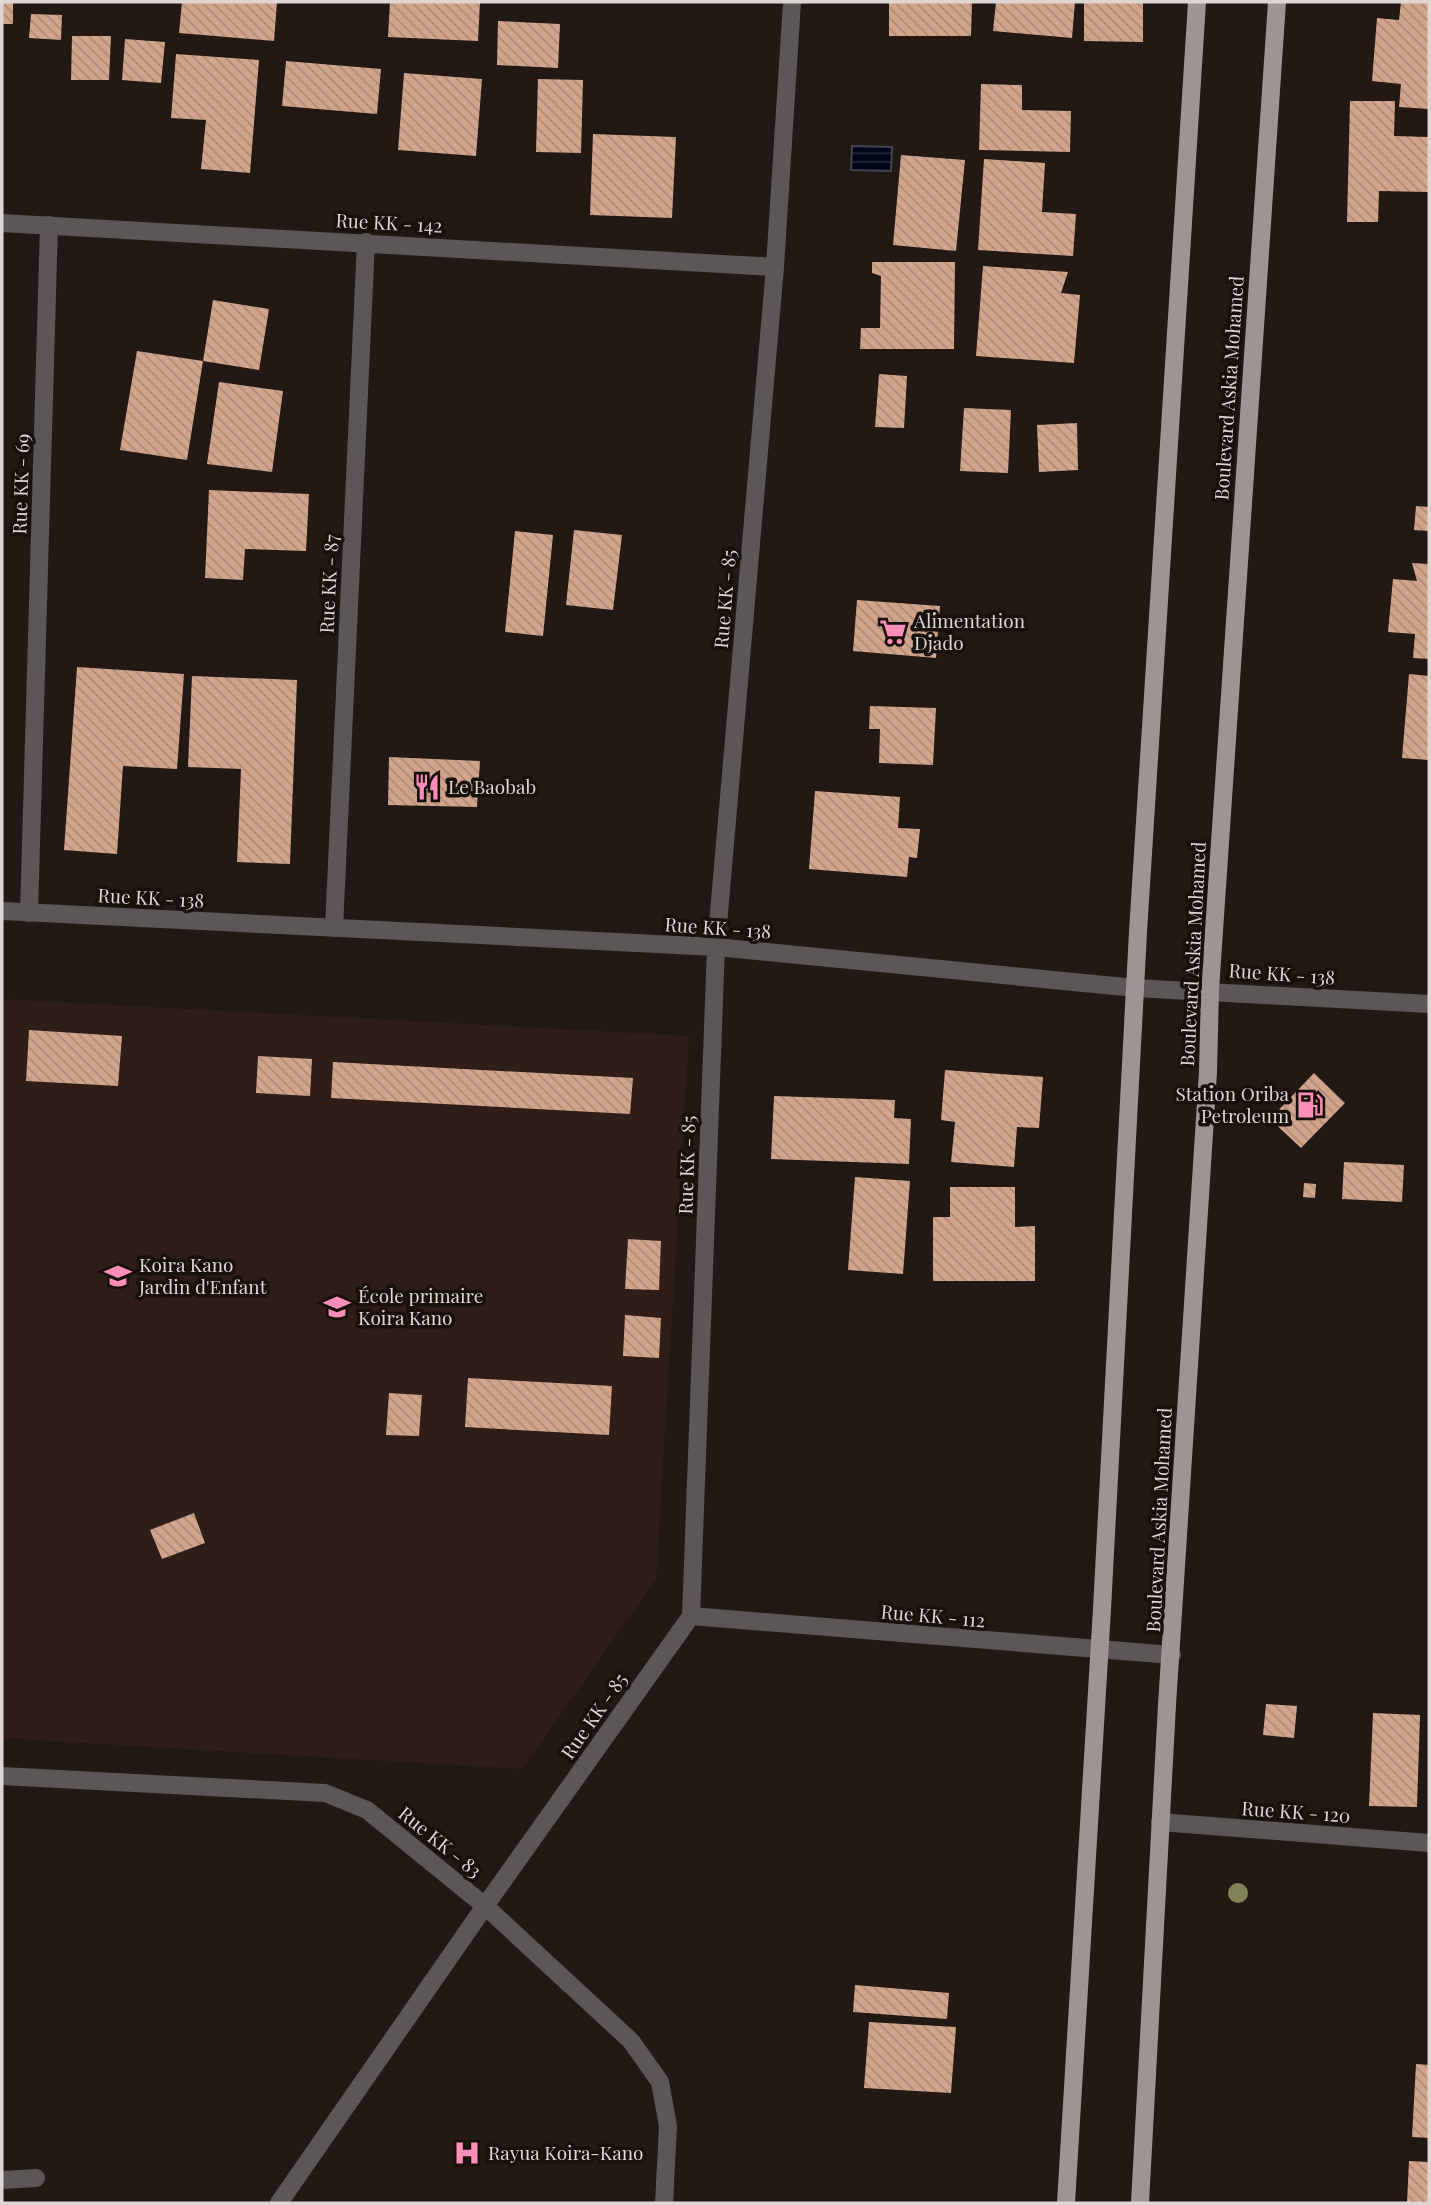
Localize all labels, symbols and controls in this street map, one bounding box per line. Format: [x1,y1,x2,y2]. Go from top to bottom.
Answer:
street label: Rue KK - 142 [335,206,443,238]
street label: Boulevard Askia Mohamed [1207,275,1249,501]
street label: Rue KK - 69 [5,433,35,535]
street label: Rue KK - 87 [312,533,344,634]
street label: Rue KK - 85 [707,548,741,650]
place label: Alimentation Djado [913,607,1026,655]
supermarket icon: Alimentation Djado [878,617,908,647]
restaurant icon: Le Baobab [412,772,442,802]
place label: Le Baobab [448,773,536,799]
street label: Boulevard Askia Mohamed [1173,841,1211,1067]
street label: Rue KK - 138 [97,881,205,913]
street label: Rue KK - 138 [664,910,772,944]
street label: Rue KK - 138 [1228,956,1336,990]
place label: Station Oriba Petroleum [1176,1080,1290,1128]
fuel station icon: Station Oriba Petroleum [1295,1090,1325,1120]
street label: Rue KK - 85 [671,1115,701,1215]
place label: Koira Kano Jardin d'Enfant [138,1251,267,1299]
school or university icon: Koira Kano Jardin d'Enfant [103,1261,133,1291]
place label: École primaire Koira Kano [358,1282,483,1330]
school or university icon: École primaire Koira Kano [322,1292,352,1322]
street label: Boulevard Askia Mohamed [1139,1407,1177,1633]
street label: Rue KK - 112 [880,1597,986,1633]
street label: Rue KK - 85 [554,1667,632,1764]
street label: Rue KK - 120 [1241,1794,1351,1828]
street label: Rue KK - 83 [394,1800,488,1883]
hospital icon: Rayua Koira-Kano [452,2138,482,2168]
place label: Rayua Koira-Kano [488,2139,643,2165]

